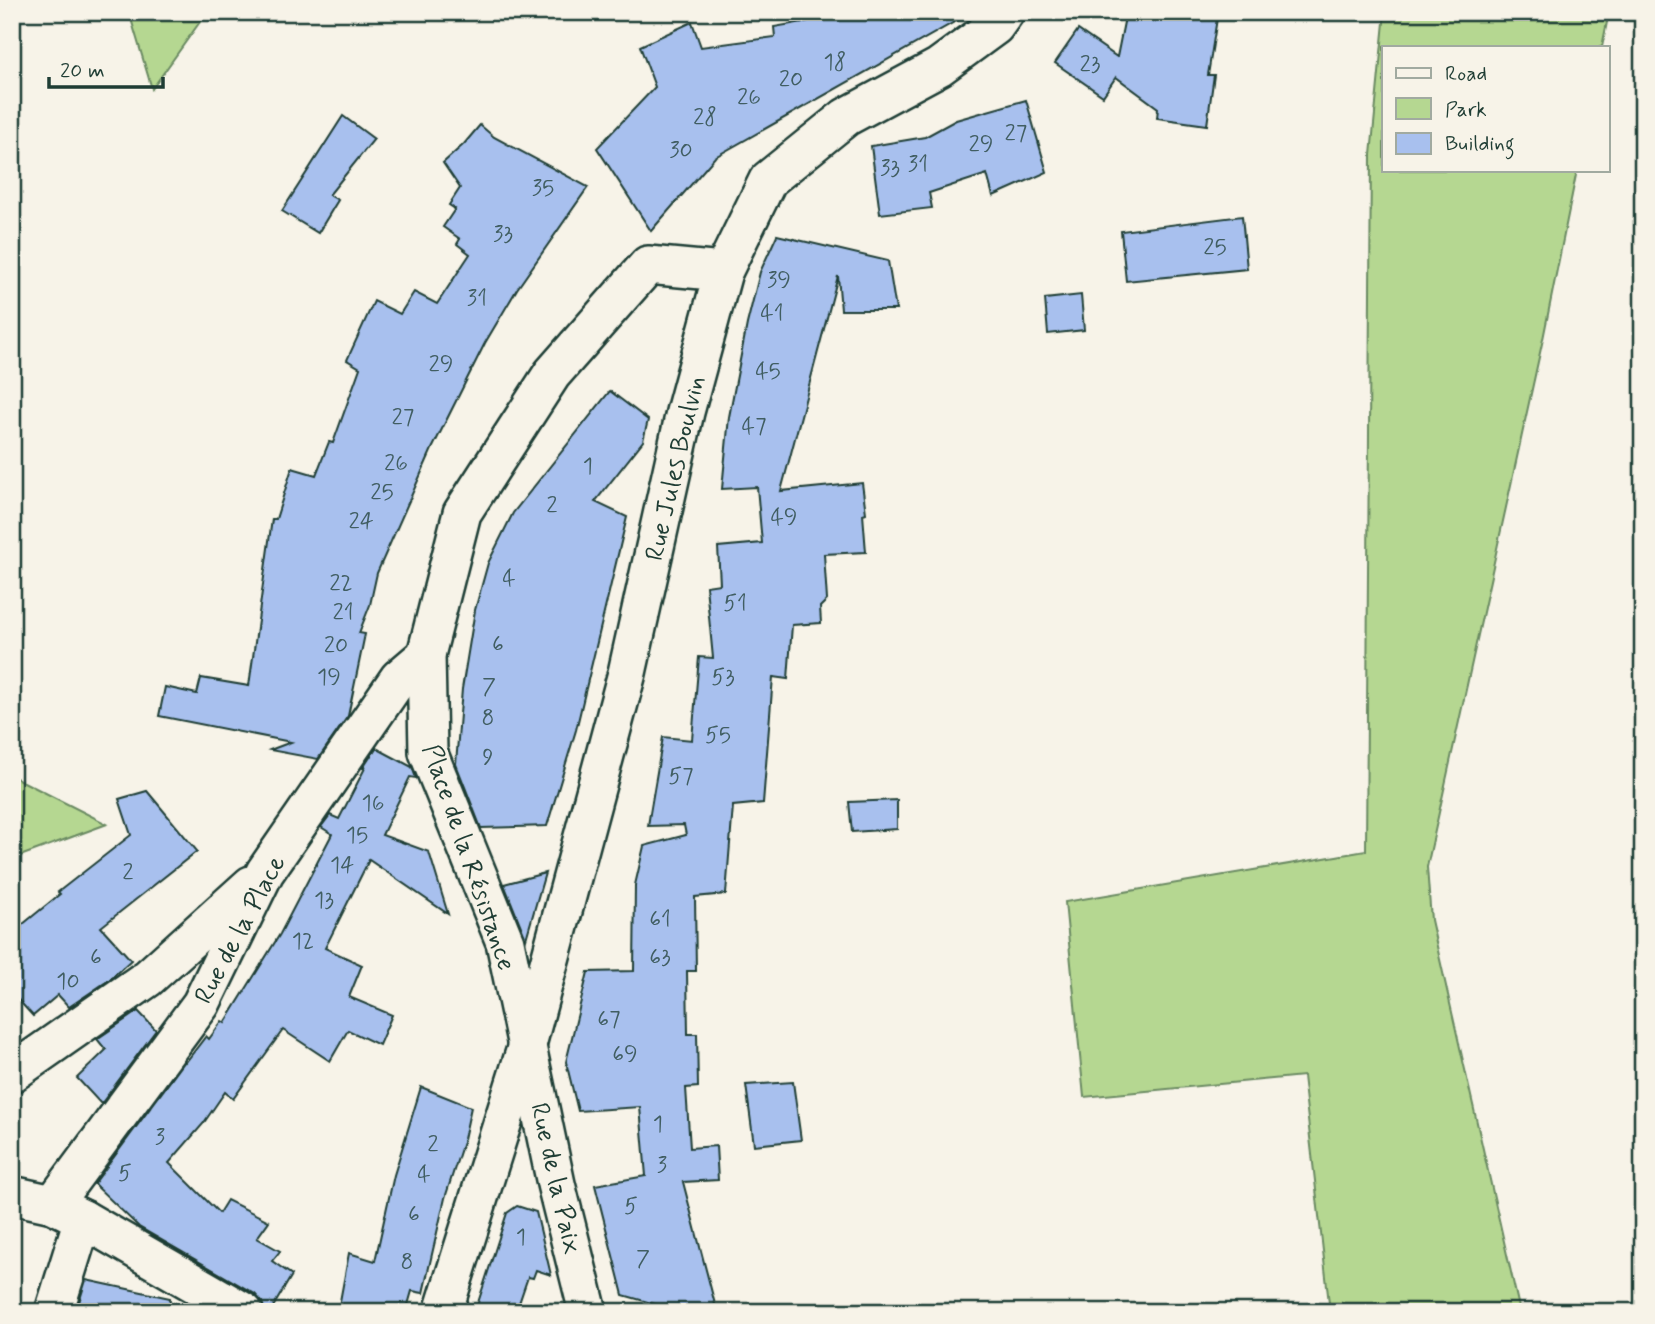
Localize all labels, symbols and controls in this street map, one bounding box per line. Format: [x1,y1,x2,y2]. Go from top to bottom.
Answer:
scale bar [49,46,163,90]
legend [1382,46,1610,172]
house number: 18 [824,48,846,78]
house number: 23 [1080,50,1101,80]
text: 20 m [60,57,105,85]
text: Road [1445,60,1487,88]
house number: 20 [779,65,803,95]
house number: 26 [737,83,761,113]
text: Park [1445,96,1487,124]
house number: 28 [693,103,717,133]
house number: 27 [1005,119,1027,149]
house number: 29 [969,130,993,160]
text: Building [1445,130,1515,160]
house number: 30 [669,136,693,166]
house number: 31 [908,150,928,180]
house number: 33 [880,154,900,184]
house number: 35 [532,174,554,204]
house number: 33 [493,220,513,250]
house number: 25 [1203,233,1227,263]
house number: 39 [767,266,791,296]
house number: 31 [467,284,487,314]
house number: 41 [760,299,784,329]
house number: 29 [429,350,453,380]
house number: 45 [755,357,781,387]
street label: Rue Jules Boulvin [638,373,714,564]
house number: 27 [392,403,414,433]
house number: 47 [742,412,766,442]
house number: 26 [384,449,408,479]
house number: 1 [583,452,593,482]
house number: 25 [370,478,394,508]
house number: 2 [546,491,558,521]
house number: 49 [770,503,798,533]
house number: 24 [348,507,374,537]
house number: 4 [502,564,516,594]
house number: 22 [329,569,353,599]
house number: 51 [723,589,747,619]
house number: 21 [332,598,354,628]
house number: 6 [492,630,504,660]
house number: 20 [324,631,348,661]
house number: 19 [317,663,341,693]
house number: 53 [711,663,735,693]
house number: 7 [482,673,496,703]
house number: 8 [482,704,494,734]
house number: 55 [705,721,731,751]
street label: Place de la Résistance [413,740,523,975]
house number: 9 [482,743,494,773]
house number: 57 [668,762,694,792]
house number: 16 [362,789,385,819]
house number: 15 [346,821,368,851]
street label: Rue de la Place [187,850,294,1010]
house number: 14 [330,851,354,881]
house number: 2 [122,858,134,888]
house number: 13 [314,886,334,916]
house number: 61 [649,905,671,935]
house number: 12 [292,927,314,957]
house number: 6 [90,943,102,973]
house number: 63 [649,943,671,973]
house number: 10 [56,967,80,997]
house number: 67 [597,1005,621,1035]
house number: 69 [612,1040,638,1070]
street label: Rue de la Paix [521,1100,589,1257]
house number: 1 [653,1110,663,1140]
house number: 3 [155,1123,165,1153]
house number: 2 [427,1130,439,1160]
house number: 3 [657,1151,667,1181]
house number: 5 [118,1159,132,1189]
house number: 4 [417,1160,431,1190]
house number: 5 [624,1192,638,1222]
house number: 6 [408,1200,420,1230]
house number: 1 [516,1223,526,1253]
house number: 7 [636,1245,650,1275]
house number: 8 [401,1248,413,1278]

